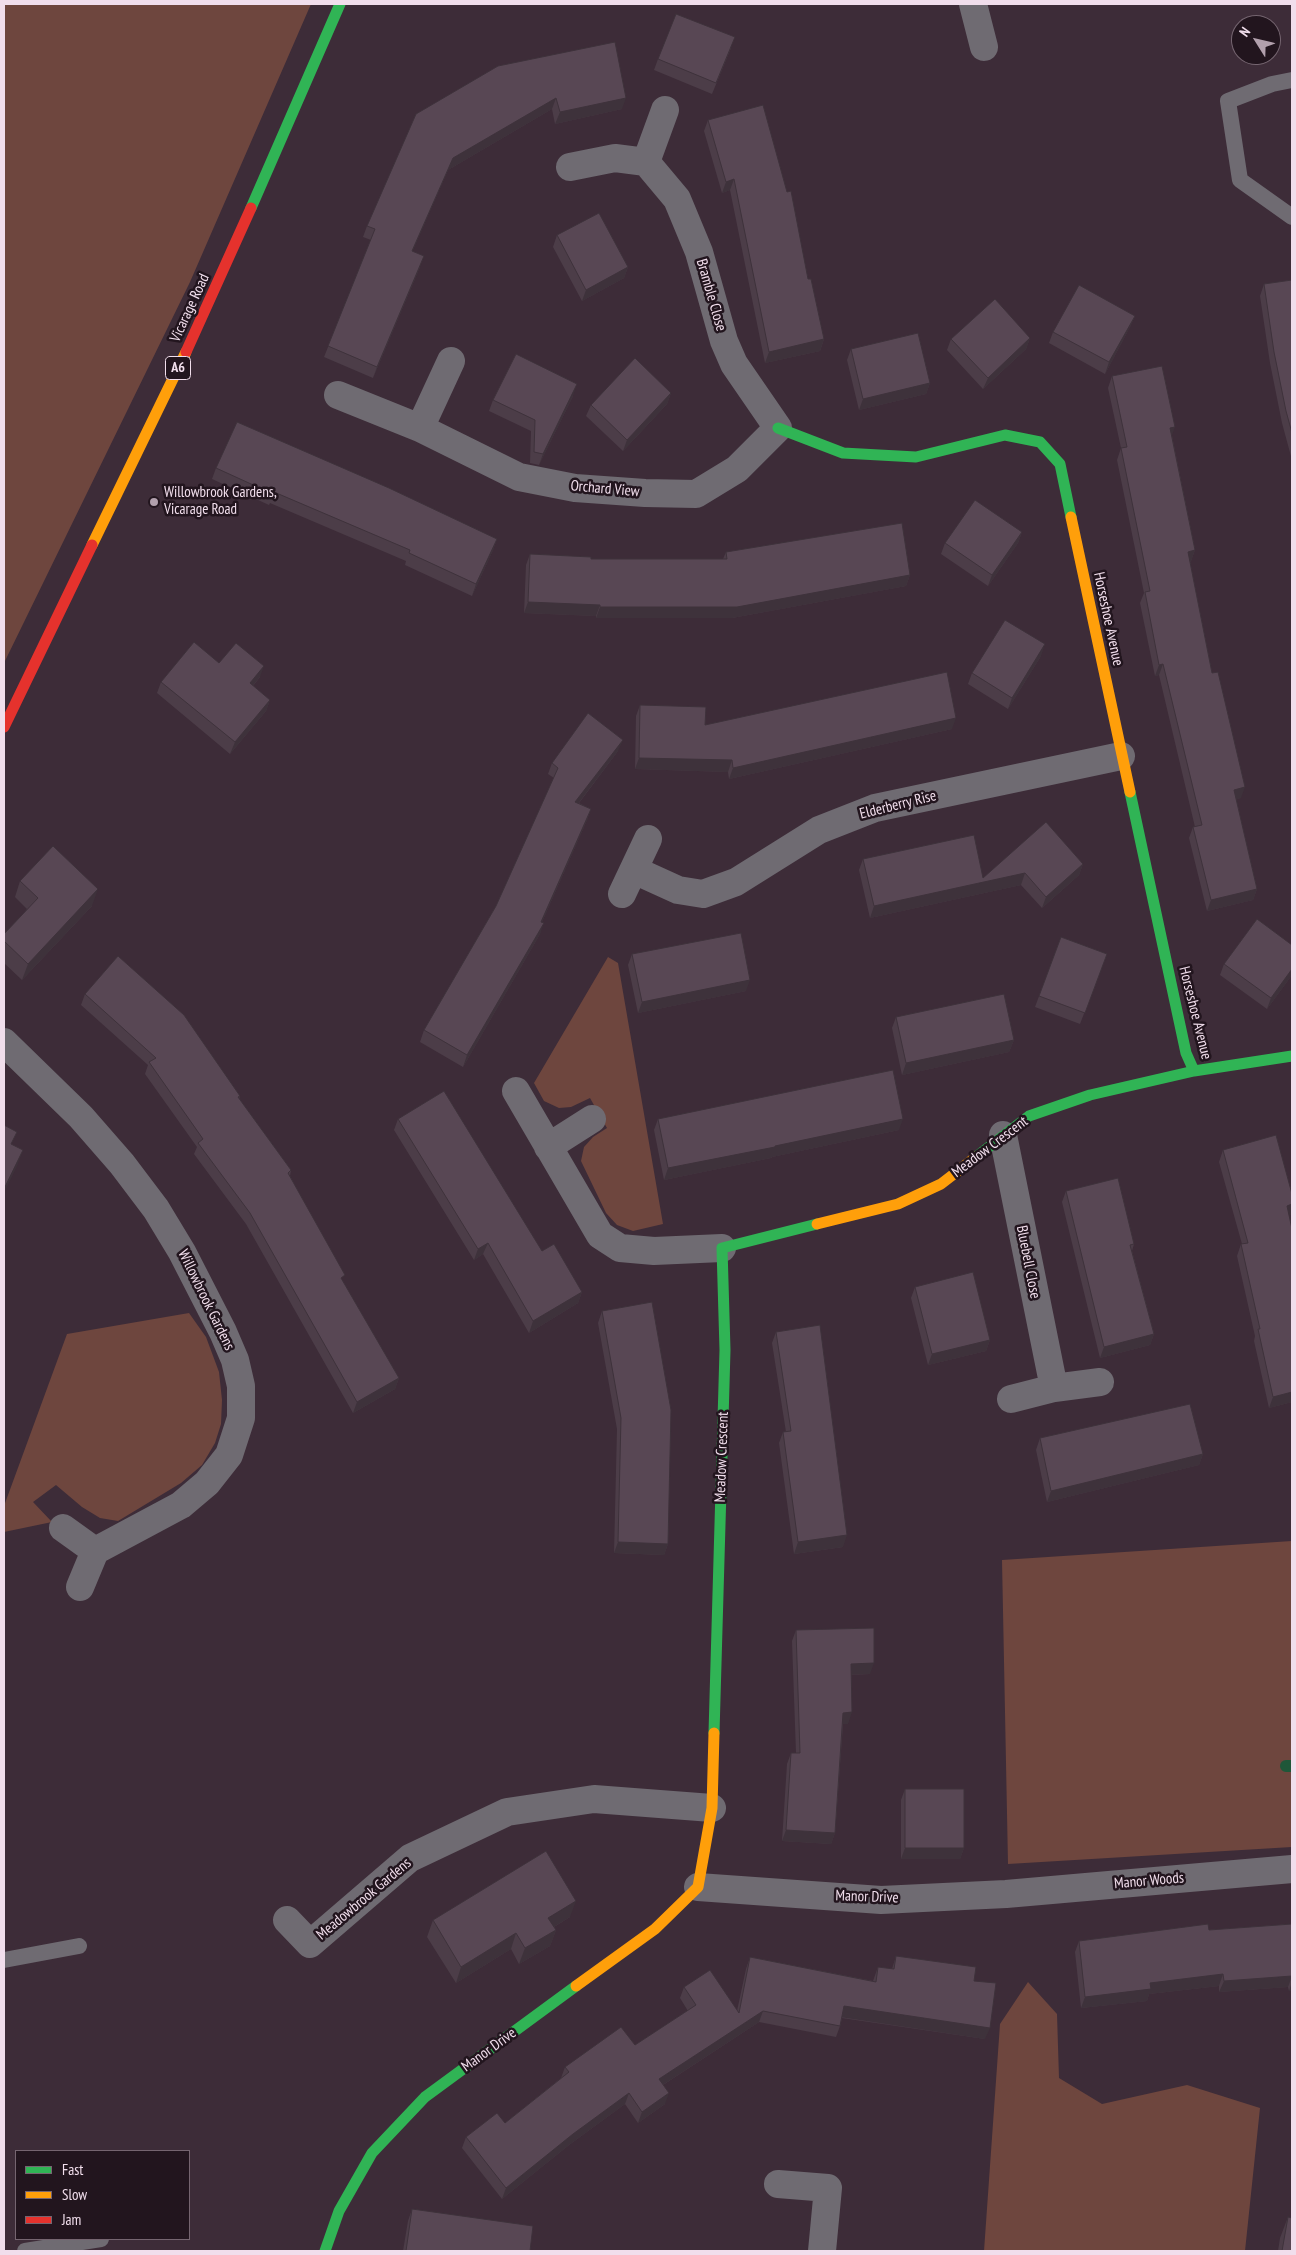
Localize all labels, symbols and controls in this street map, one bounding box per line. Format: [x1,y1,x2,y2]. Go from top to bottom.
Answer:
north arrow [1231,15,1281,65]
text: N [1235,23,1254,40]
street label: Bramble Close [692,257,730,333]
street label: Vicarage Road [166,271,214,345]
road number: A6 [166,356,190,379]
street label: Orchard View [570,477,640,501]
place label: Willowbrook Gardens, Vicarage Road [164,484,277,519]
marker: Willowbrook Gardens, Vicarage Road [148,496,160,508]
street label: Horseshoe Avenue [1089,570,1127,668]
street label: Elderberry Rise [858,787,938,823]
street label: Horseshoe Avenue [1175,965,1215,1061]
street label: Meadow Crescent [948,1113,1032,1181]
street label: Bluebell Close [1012,1224,1044,1300]
street label: Willowbrook Gardens [174,1247,238,1353]
street label: Meadow Crescent [711,1411,733,1503]
street label: Meadowbrook Gardens [313,1854,415,1944]
street label: Manor Woods [1113,1869,1185,1893]
street label: Manor Drive [835,1887,899,1907]
street label: Manor Drive [458,2024,520,2076]
legend [15,2150,190,2240]
text: Fast [62,2160,83,2179]
text: Slow [62,2185,87,2204]
text: Jam [62,2210,81,2229]

